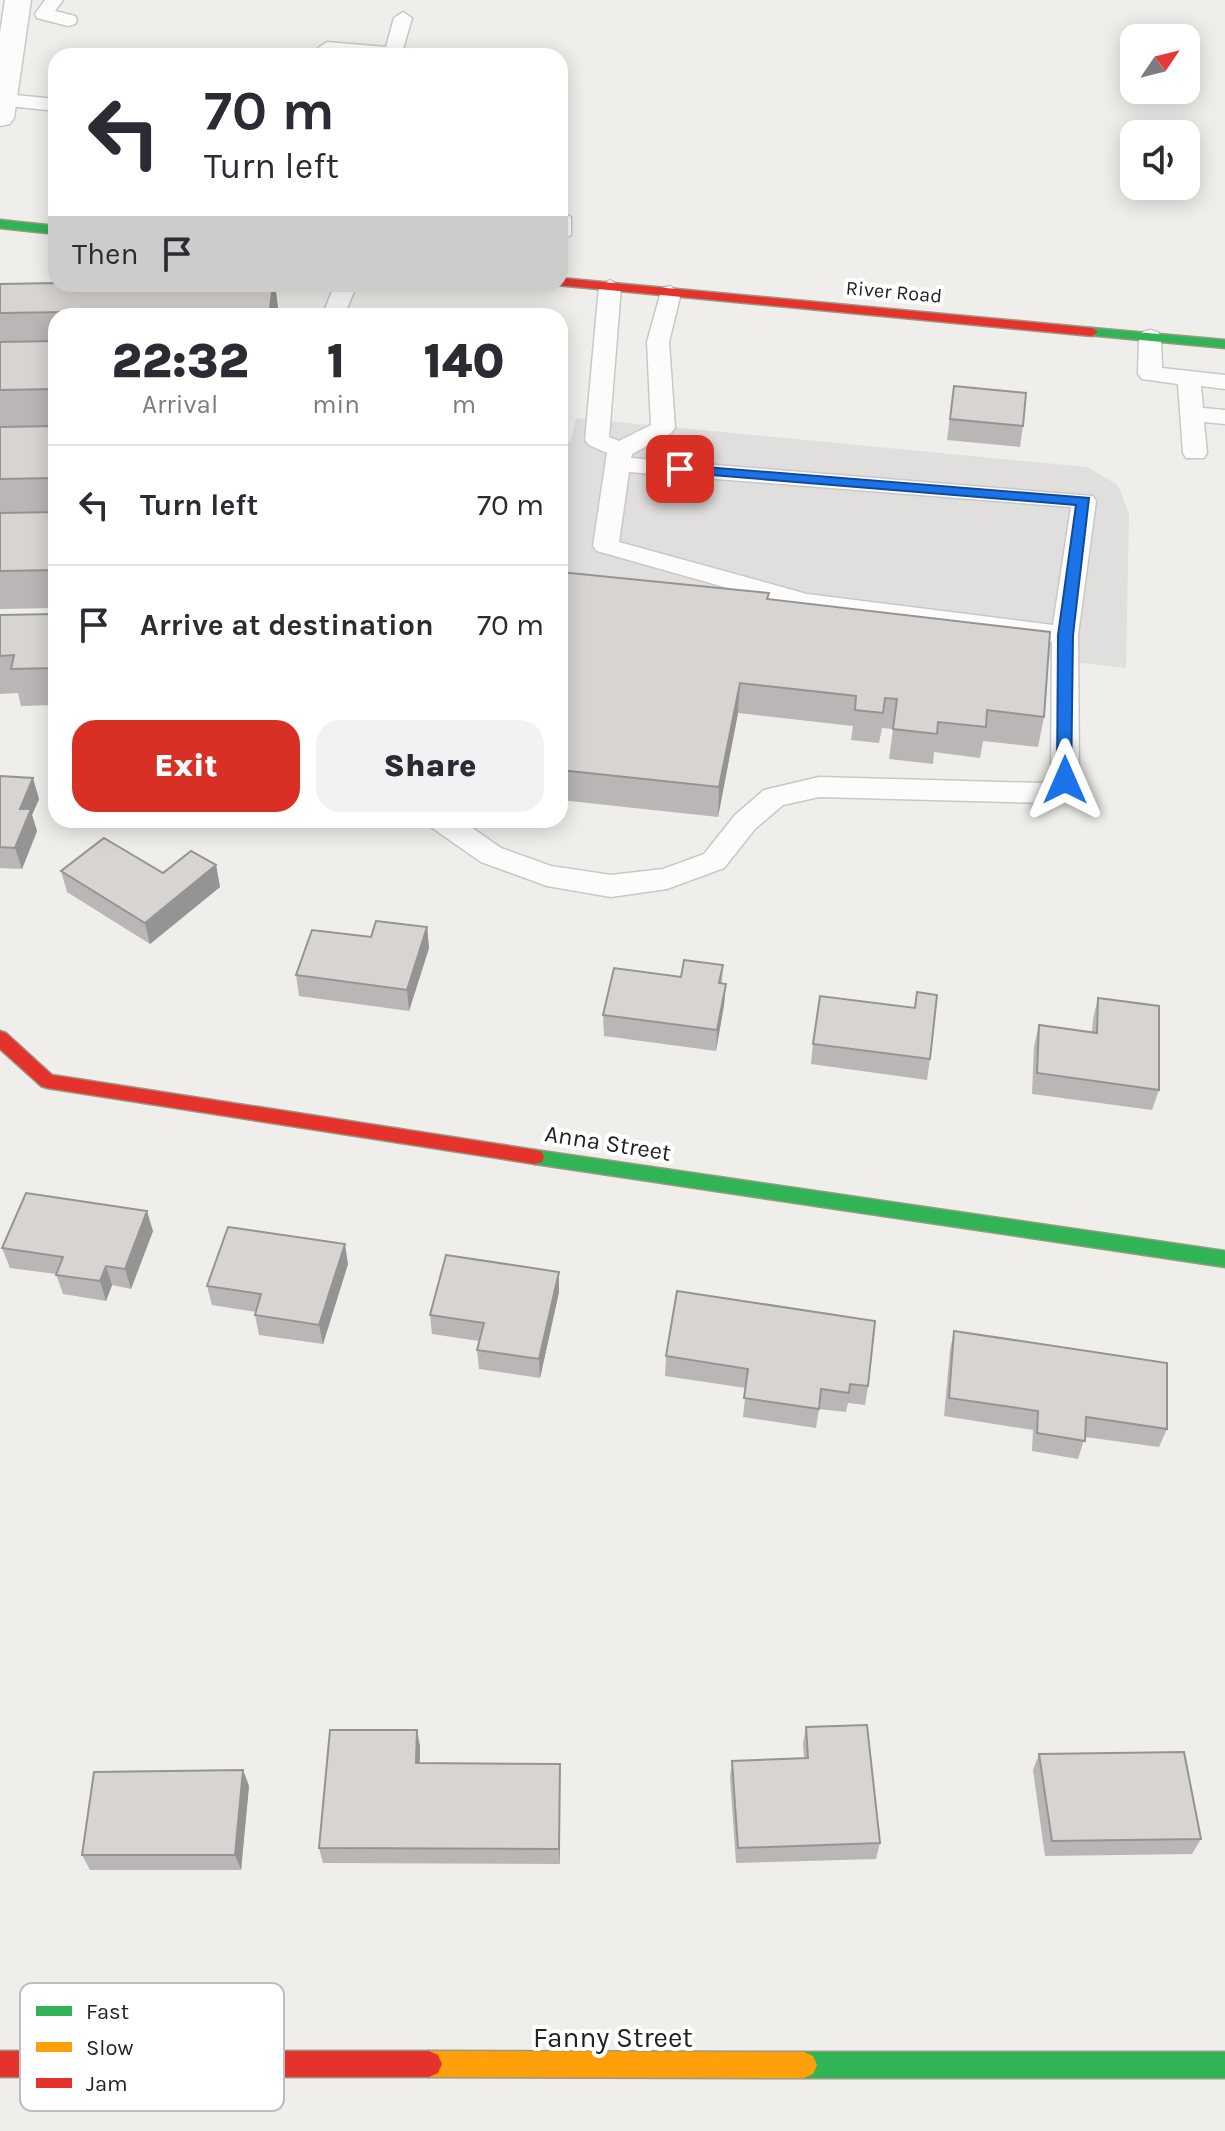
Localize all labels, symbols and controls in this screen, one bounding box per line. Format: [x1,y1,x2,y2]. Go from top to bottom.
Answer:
north arrow [1120,24,1200,104]
map controls [1120,24,1200,200]
text: 70 m [204,78,335,143]
icon: left [72,80,176,184]
button: sound [1120,120,1200,200]
text: Turn left [204,145,339,187]
icon: arrive [155,232,199,276]
text: Then [72,236,139,272]
street label: River Road [845,276,943,308]
text: 22:32 [111,333,249,389]
text: 1 [327,333,345,389]
text: 140 [423,333,505,389]
text: Arrival [142,389,218,420]
text: min [312,389,360,420]
text: m [452,389,476,420]
pin [646,435,714,503]
icon: arrive [658,447,702,491]
icon: left [72,483,116,527]
text: Turn left [140,487,258,523]
text: 70 m [477,487,544,523]
icon: arrive [72,603,116,647]
text: Arrive at destination [140,607,434,643]
text: 70 m [477,607,544,643]
button: Exit [72,720,300,812]
button: Share [316,720,544,812]
position arrow [1023,738,1107,822]
street label: Anna Street [543,1119,673,1167]
legend [20,1983,284,2111]
text: Fast [86,1999,129,2025]
street label: Fanny Street [533,2021,693,2054]
text: Slow [86,2035,133,2061]
text: Jam [86,2071,128,2097]

